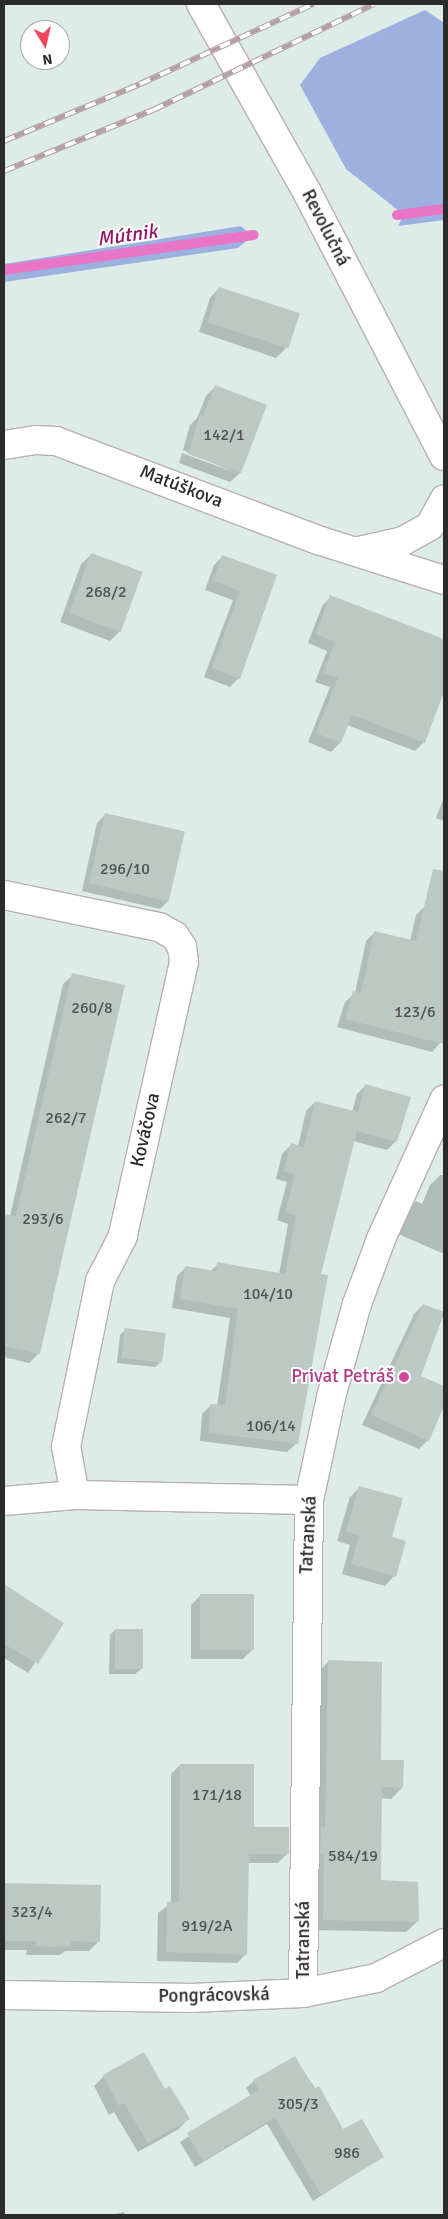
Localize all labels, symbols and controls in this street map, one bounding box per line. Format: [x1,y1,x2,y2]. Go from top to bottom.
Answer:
north arrow [20,20,70,70]
text: N [41,50,53,68]
street label: Revolučná [296,186,354,270]
water label: Mútnik [95,219,159,251]
house number: 142/1 [203,425,245,445]
street label: Matúškova [136,461,226,513]
house number: 268/2 [85,582,127,602]
house number: 296/10 [100,859,150,879]
house number: 260/8 [71,998,113,1018]
house number: 123/6 [394,1002,436,1022]
street label: Kováčova [126,1091,166,1169]
house number: 262/7 [45,1108,87,1128]
house number: 293/6 [22,1209,64,1229]
house number: 104/10 [243,1284,293,1304]
place label: Privat Petráš [291,1366,394,1388]
marker: Privat Petráš [398,1371,410,1383]
house number: 106/14 [246,1416,296,1436]
street label: Tatranská [296,1495,322,1575]
house number: 171/18 [192,1785,242,1805]
house number: 584/19 [328,1846,378,1866]
street label: Tatranská [293,1901,315,1979]
house number: 323/4 [11,1902,53,1922]
house number: 919/2A [181,1916,233,1936]
street label: Pongrácovská [158,1984,270,2008]
house number: 305/3 [277,2094,319,2114]
house number: 986 [334,2143,360,2163]

